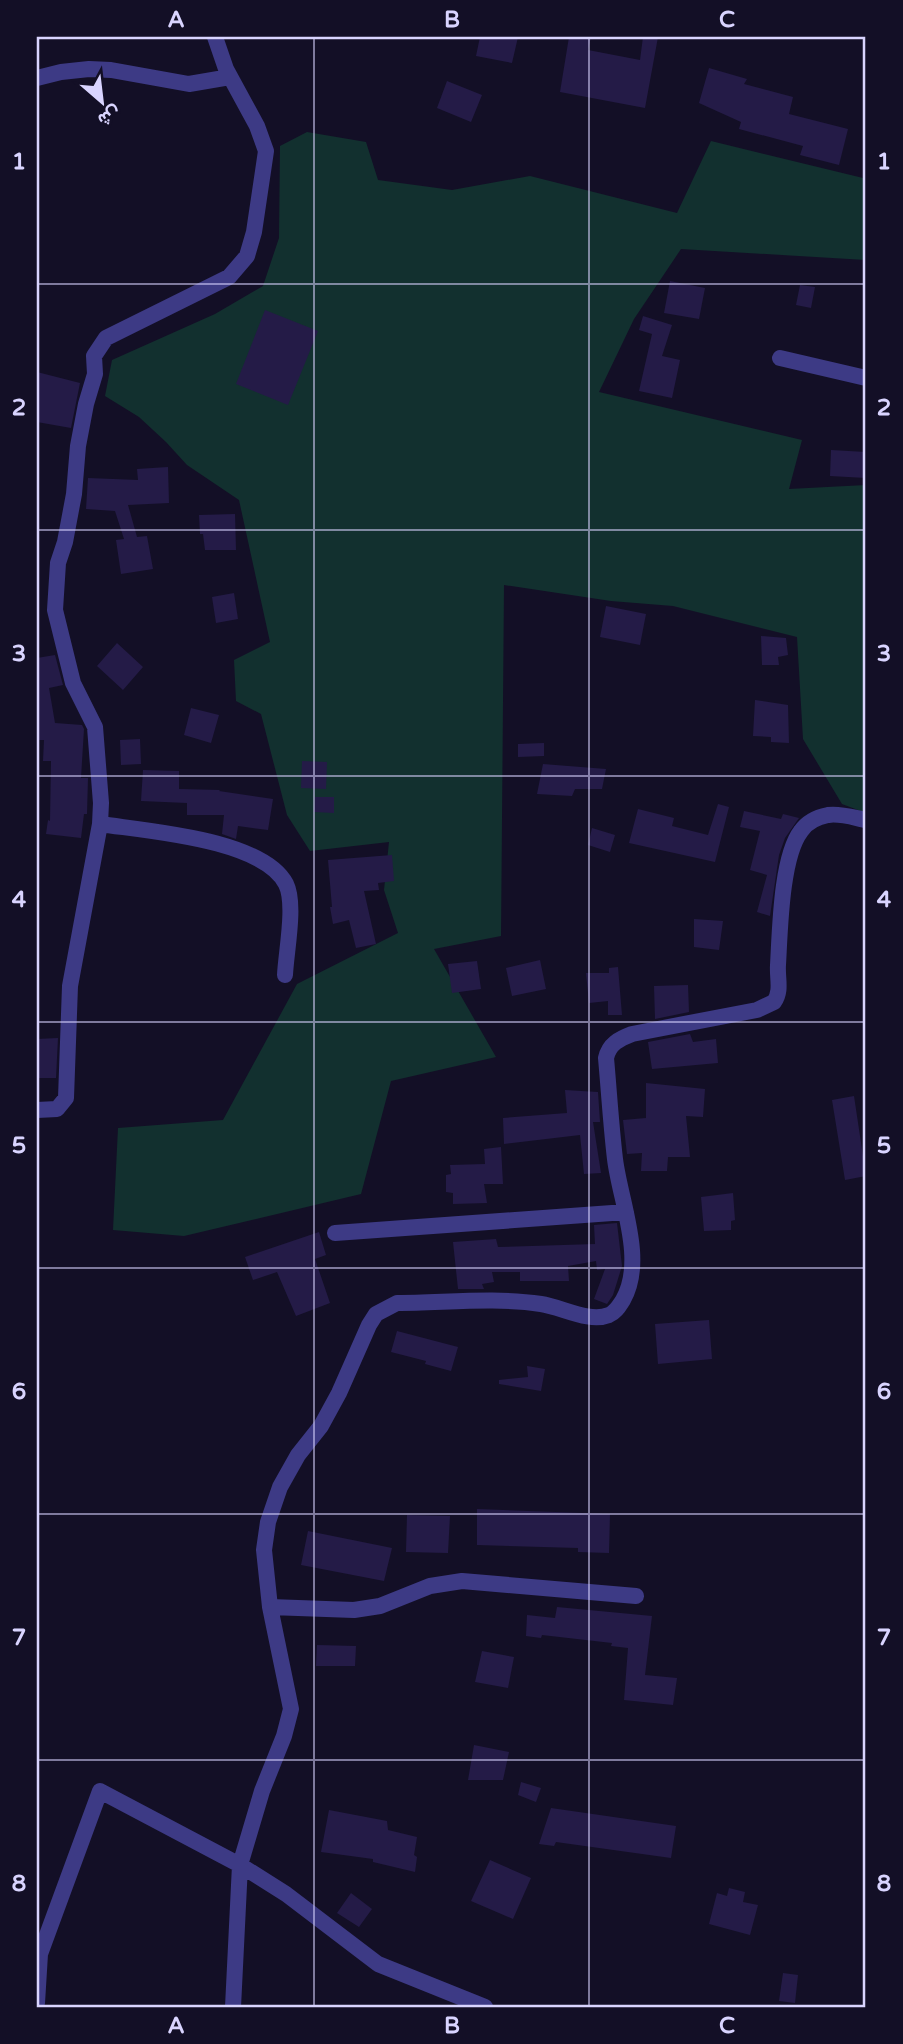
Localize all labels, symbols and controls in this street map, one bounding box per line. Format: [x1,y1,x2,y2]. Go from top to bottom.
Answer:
text: A [167,6,185,34]
text: B [444,6,460,34]
text: C [719,6,735,34]
north arrow [66,66,136,136]
text: ش [94,101,125,131]
text: 1 [12,148,26,176]
text: 1 [877,148,891,176]
text: 2 [12,394,26,422]
text: 2 [877,394,891,422]
text: 3 [12,640,26,668]
text: 3 [877,640,891,668]
text: 4 [12,886,27,914]
text: 4 [877,886,892,914]
text: 5 [12,1132,26,1160]
text: 5 [877,1132,891,1160]
text: 6 [12,1378,26,1406]
text: 6 [877,1378,891,1406]
text: 7 [12,1624,26,1652]
text: 7 [877,1624,891,1652]
text: 8 [12,1870,26,1898]
text: 8 [877,1870,891,1898]
text: A [167,2012,185,2040]
text: B [444,2012,460,2040]
text: C [719,2012,735,2040]

